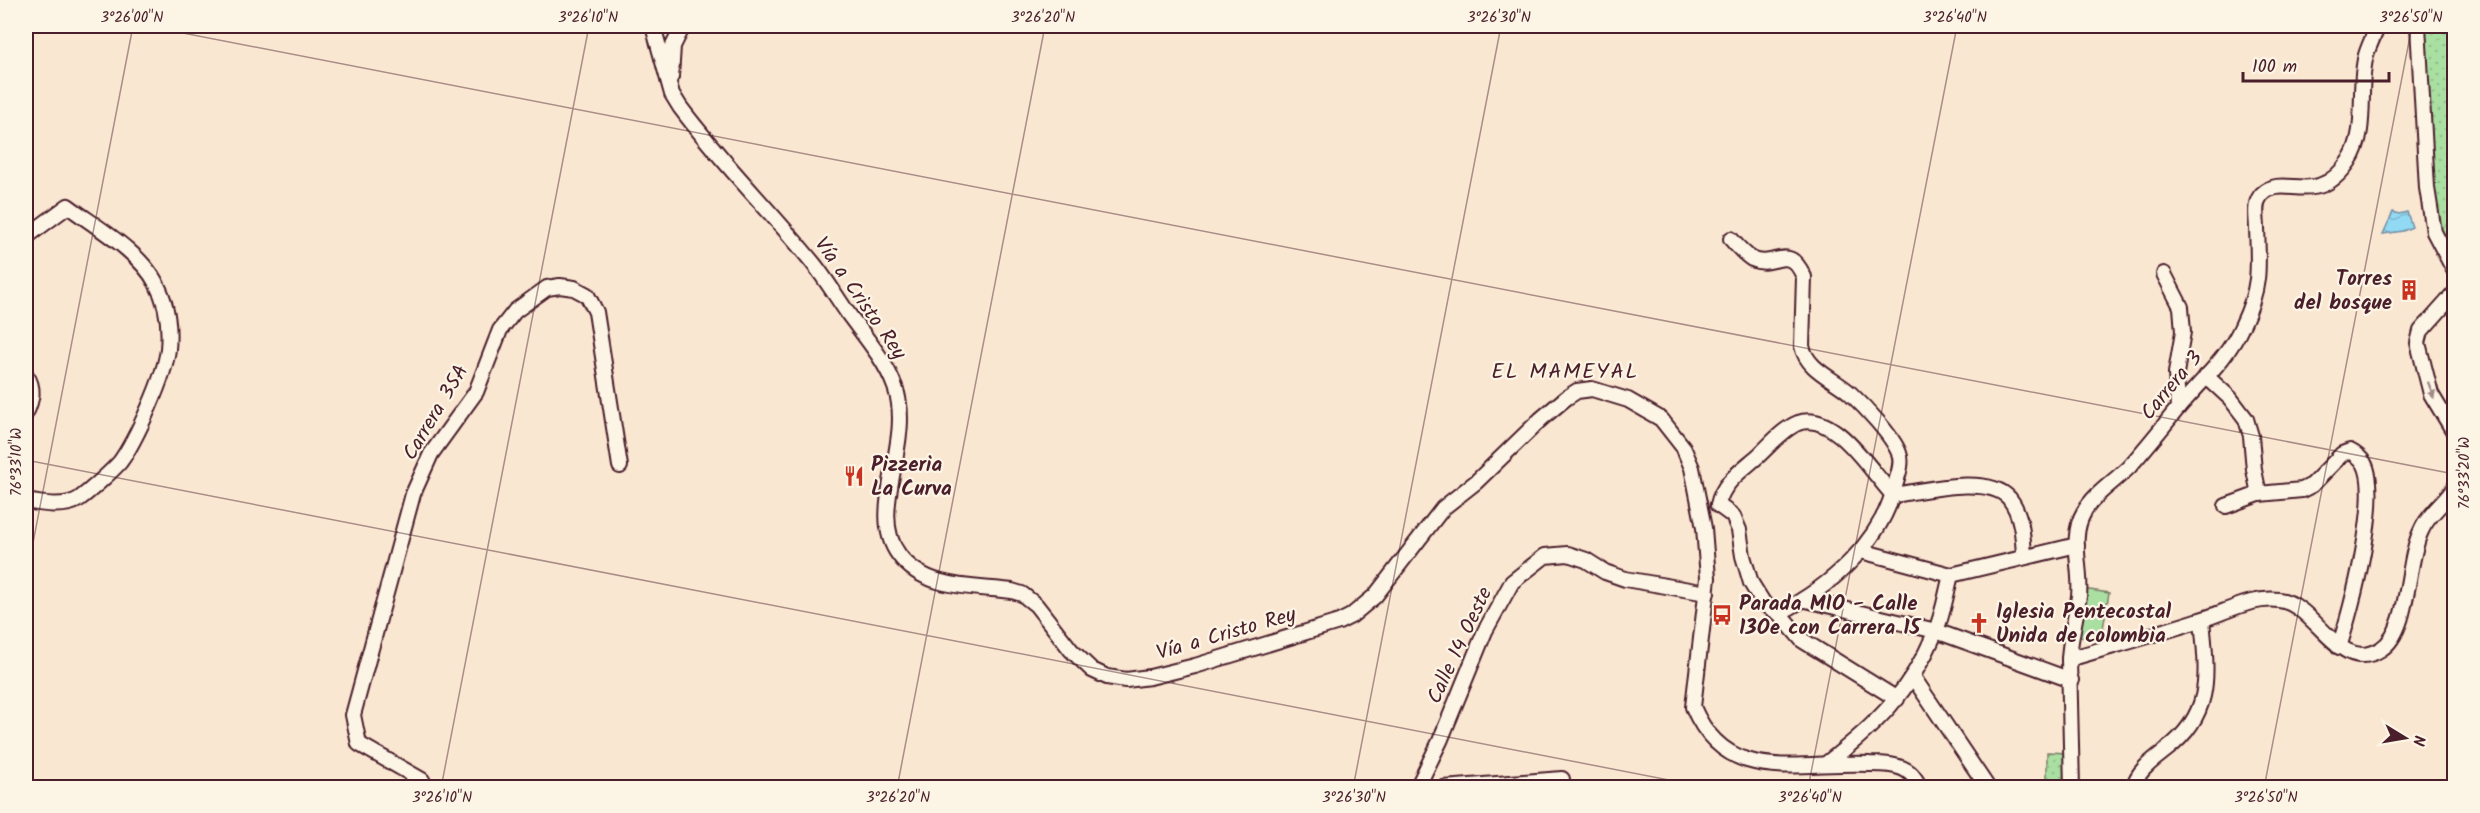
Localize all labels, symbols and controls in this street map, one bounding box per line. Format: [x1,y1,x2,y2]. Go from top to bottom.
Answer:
text: 3°26'00"N [100,6,164,30]
text: 3°26'10"N [558,6,618,30]
text: 3°26'20"N [1011,6,1075,30]
text: 3°26'30"N [1467,6,1531,30]
text: 3°26'40"N [1923,6,1987,30]
text: 3°26'50"N [2379,6,2443,30]
scale bar [2243,45,2388,83]
text: 100 m [2252,53,2297,82]
street label: Vía a Cristo Rey [805,230,915,367]
place label: Torres del bosque [2294,263,2392,320]
building icon: Torres del bosque [2397,278,2421,302]
street label: Carrera 3 [2133,344,2211,428]
district label: EL MAMEYAL [1491,355,1639,390]
street label: Carrera 35A [395,358,478,467]
one-way arrow [2427,381,2437,399]
text: 76°33'10"W [5,427,29,496]
text: 76°33'20"W [2453,436,2477,509]
place label: Pizzeria La Curva [871,449,952,506]
restaurant icon: Pizzeria La Curva [842,464,866,488]
street label: Calle 14 Oeste [1419,581,1502,710]
place label: Parada MIO - Calle 13Oe con Carrera 15 [1739,588,1923,645]
place label: Iglesia Pentecostal Unida de colombia [1996,596,2171,653]
street label: Vía a Cristo Rey [1153,599,1300,670]
bus stop icon: Parada MIO - Calle 13Oe con Carrera 15 [1710,603,1734,627]
church icon: Iglesia Pentecostal Unida de colombia [1967,611,1991,635]
north arrow [2375,708,2435,768]
text: N [2405,733,2431,748]
text: 3°26'10"N [412,786,472,810]
text: 3°26'20"N [866,786,930,810]
text: 3°26'30"N [1322,786,1386,810]
text: 3°26'40"N [1778,786,1842,810]
text: 3°26'50"N [2234,786,2298,810]

